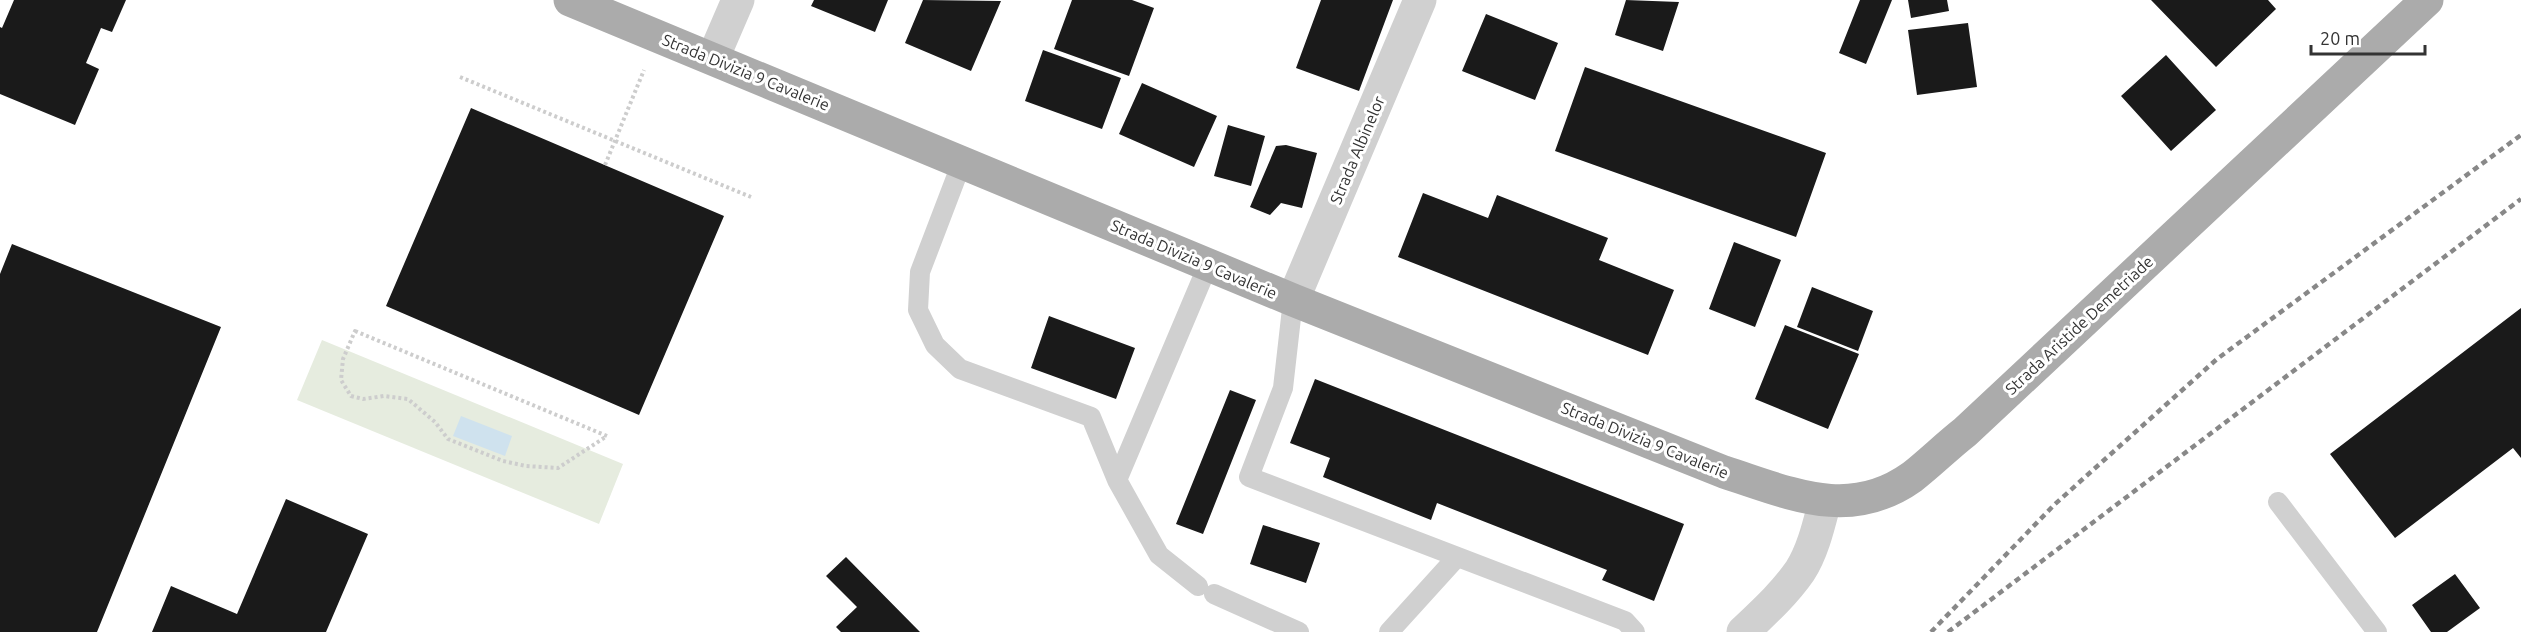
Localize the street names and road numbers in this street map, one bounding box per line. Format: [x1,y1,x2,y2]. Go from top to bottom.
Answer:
street label: Strada Divizia 9 Cavalerie [660,30,832,114]
street label: Strada Albinelor [1326,93,1388,207]
street label: Strada Divizia 9 Cavalerie [1108,216,1280,302]
street label: Strada Aristide Demetriade [2002,252,2156,398]
street label: Strada Divizia 9 Cavalerie [1559,398,1731,482]

